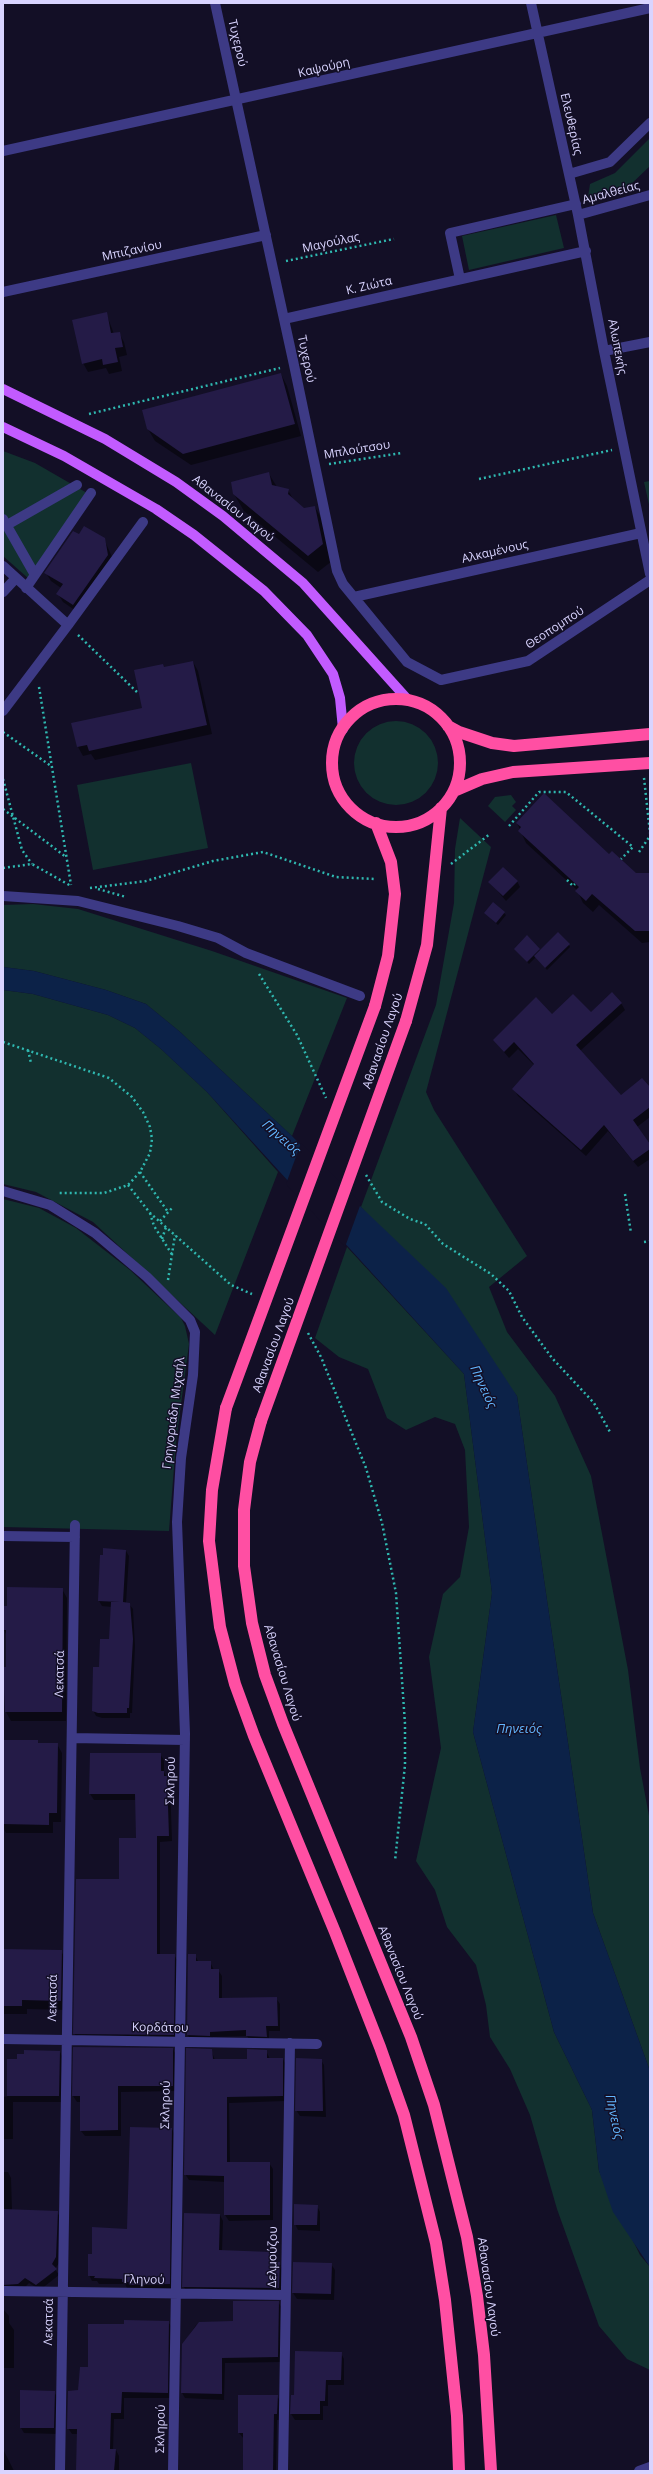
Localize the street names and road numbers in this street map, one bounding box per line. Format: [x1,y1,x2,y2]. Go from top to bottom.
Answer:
street label: Τυχερού [225,18,249,68]
street label: Καψούρη [297,55,351,81]
street label: Ελευθερίας [557,92,585,156]
street label: Αμαλθείας [581,178,641,208]
street label: Μαγούλας [301,230,361,256]
street label: Μπιζανίου [101,238,163,264]
street label: Κ. Ζιώτα [345,274,393,298]
street label: Αλωπεκής [605,318,629,376]
street label: Τυχερού [294,334,318,384]
street label: Μπλούτσου [323,438,391,462]
street label: Αθανασίου Λαγού [189,473,277,545]
street label: Αλκαμένους [460,537,530,567]
street label: Θεοπομπού [523,604,587,652]
street label: Αθανασίου Λαγού [360,991,406,1091]
street label: Αθανασίου Λαγού [250,1295,298,1395]
street label: Γρηγοριάδη Μιχαήλ [160,1356,188,1470]
street label: Αθανασίου Λαγού [260,1623,304,1723]
street label: Λεκατσά [52,1650,68,1698]
street label: Σκληρού [163,1757,179,1805]
street label: Αθανασίου Λαγού [375,1924,425,2022]
street label: Λεκατσά [45,1974,61,2022]
street label: Κορδάτου [132,2020,188,2036]
street label: Σκληρού [158,2081,174,2129]
street label: Δελμούζου [265,2226,281,2288]
street label: Αθανασίου Λαγού [474,2236,502,2338]
street label: Γληνού [123,2272,165,2288]
street label: Λεκατσά [41,2298,57,2346]
street label: Σκληρού [153,2405,169,2453]

